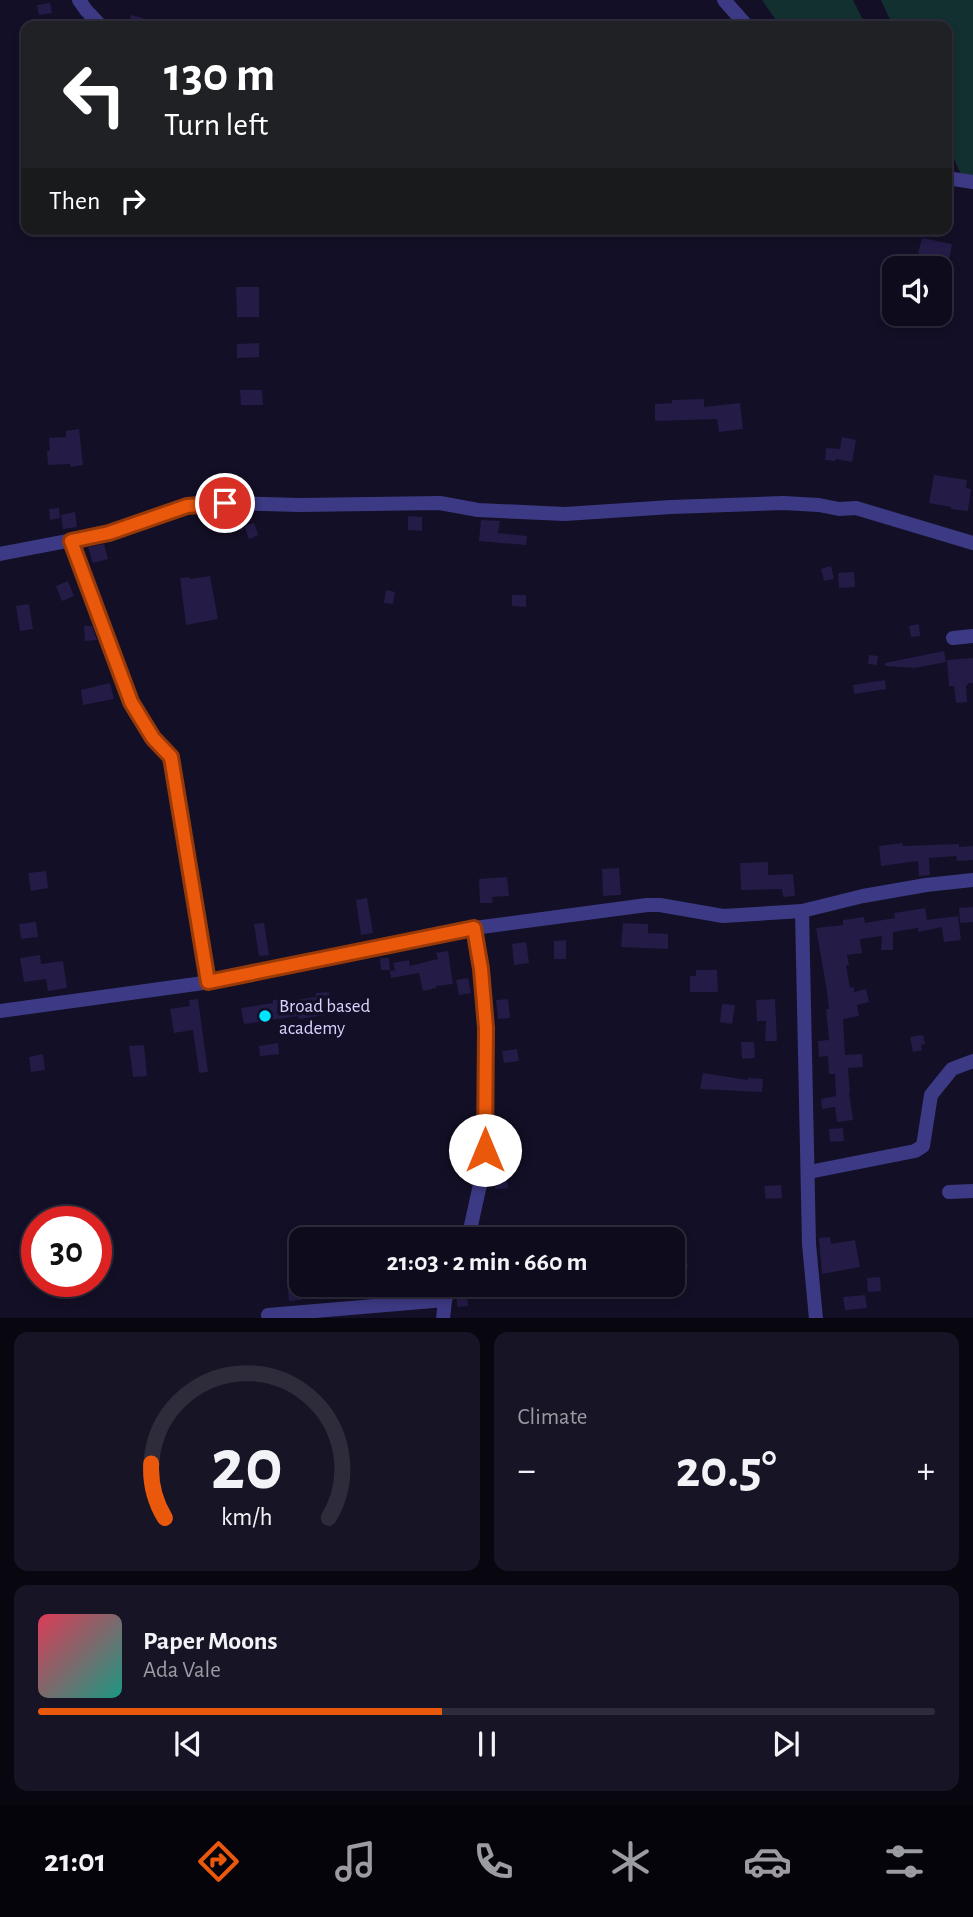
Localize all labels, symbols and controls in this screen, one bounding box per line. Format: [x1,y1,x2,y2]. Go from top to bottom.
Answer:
icon: left [49,49,140,140]
text: 130 m [164,51,275,100]
text: Turn left [164,109,268,141]
icon: right [114,182,152,220]
text: Then [49,188,100,214]
map controls [882,256,952,326]
button: sound [882,256,952,326]
pin [195,473,255,533]
icon: arrive [206,484,244,522]
place label: Broad based academy [279,997,371,1038]
marker: Broad based academy [257,1008,273,1024]
position arrow [448,1113,522,1187]
speed limit sign: 30 [21,1206,112,1297]
text: 21:03 · 2 min · 660 m [386,1249,588,1275]
text: Climate [518,1406,587,1429]
text: 20 [211,1430,283,1503]
text: 20.5° [676,1444,777,1496]
text: − [518,1452,536,1490]
text: + [917,1452,935,1490]
text: km/h [221,1504,273,1529]
text: Paper Moons [143,1628,278,1654]
text: Ada Vale [143,1659,221,1682]
icon: previous [169,1725,207,1763]
icon: pause [468,1725,506,1763]
icon: next [767,1725,805,1763]
icon: directions [194,1837,243,1886]
icon: music [331,1837,380,1886]
icon: phone [469,1837,518,1886]
icon: climate [606,1837,655,1886]
icon: car [743,1837,792,1886]
icon: filters [880,1837,929,1886]
text: 21:01 [44,1845,106,1877]

